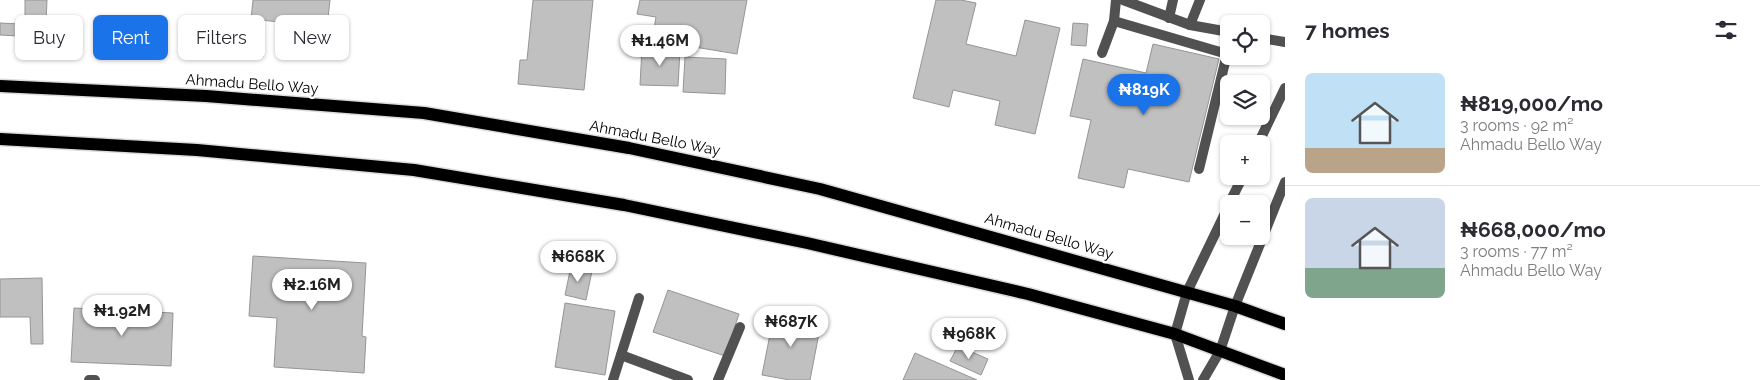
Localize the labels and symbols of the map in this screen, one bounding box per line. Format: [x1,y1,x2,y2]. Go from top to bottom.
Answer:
pin: ₦1.46M [619,24,701,67]
street label: Ahmadu Bello Way [185,70,319,98]
pin: ₦819K [1109,74,1179,116]
street label: Ahmadu Bello Way [588,116,722,160]
street label: Ahmadu Bello Way [983,209,1115,263]
pin: ₦668K [543,240,613,283]
pin: ₦2.16M [271,268,353,311]
pin: ₦1.92M [81,294,163,337]
pin: ₦687K [756,306,826,348]
pin: ₦968K [934,318,1004,360]

